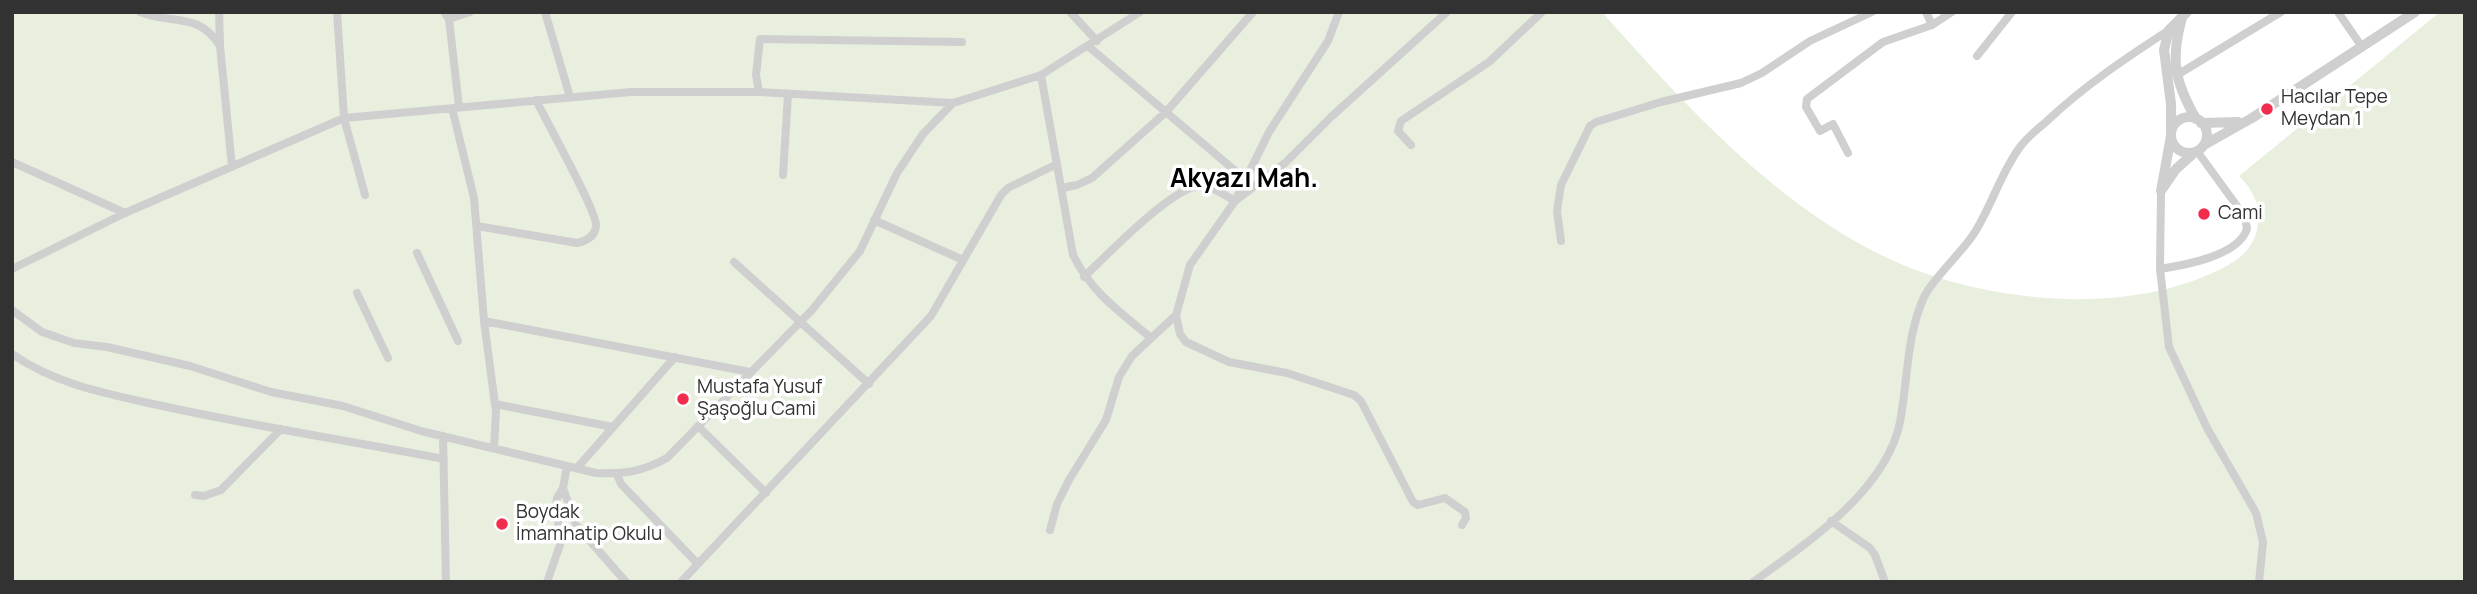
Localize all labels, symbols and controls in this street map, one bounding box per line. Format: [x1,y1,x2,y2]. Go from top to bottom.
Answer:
place label: Hacılar Tepe Meydan 1 [2281,87,2388,131]
marker: Hacılar Tepe Meydan 1 [2259,101,2275,117]
district label: Akyazı Mah. [1170,164,1318,196]
place label: Cami [2218,203,2263,225]
marker: Cami [2196,206,2212,222]
place label: Mustafa Yusuf Şaşoğlu Cami [697,377,822,421]
marker: Mustafa Yusuf Şaşoğlu Cami [675,391,691,407]
place label: Boydak İmamhatip Okulu [516,502,662,546]
marker: Boydak İmamhatip Okulu [494,516,510,532]

